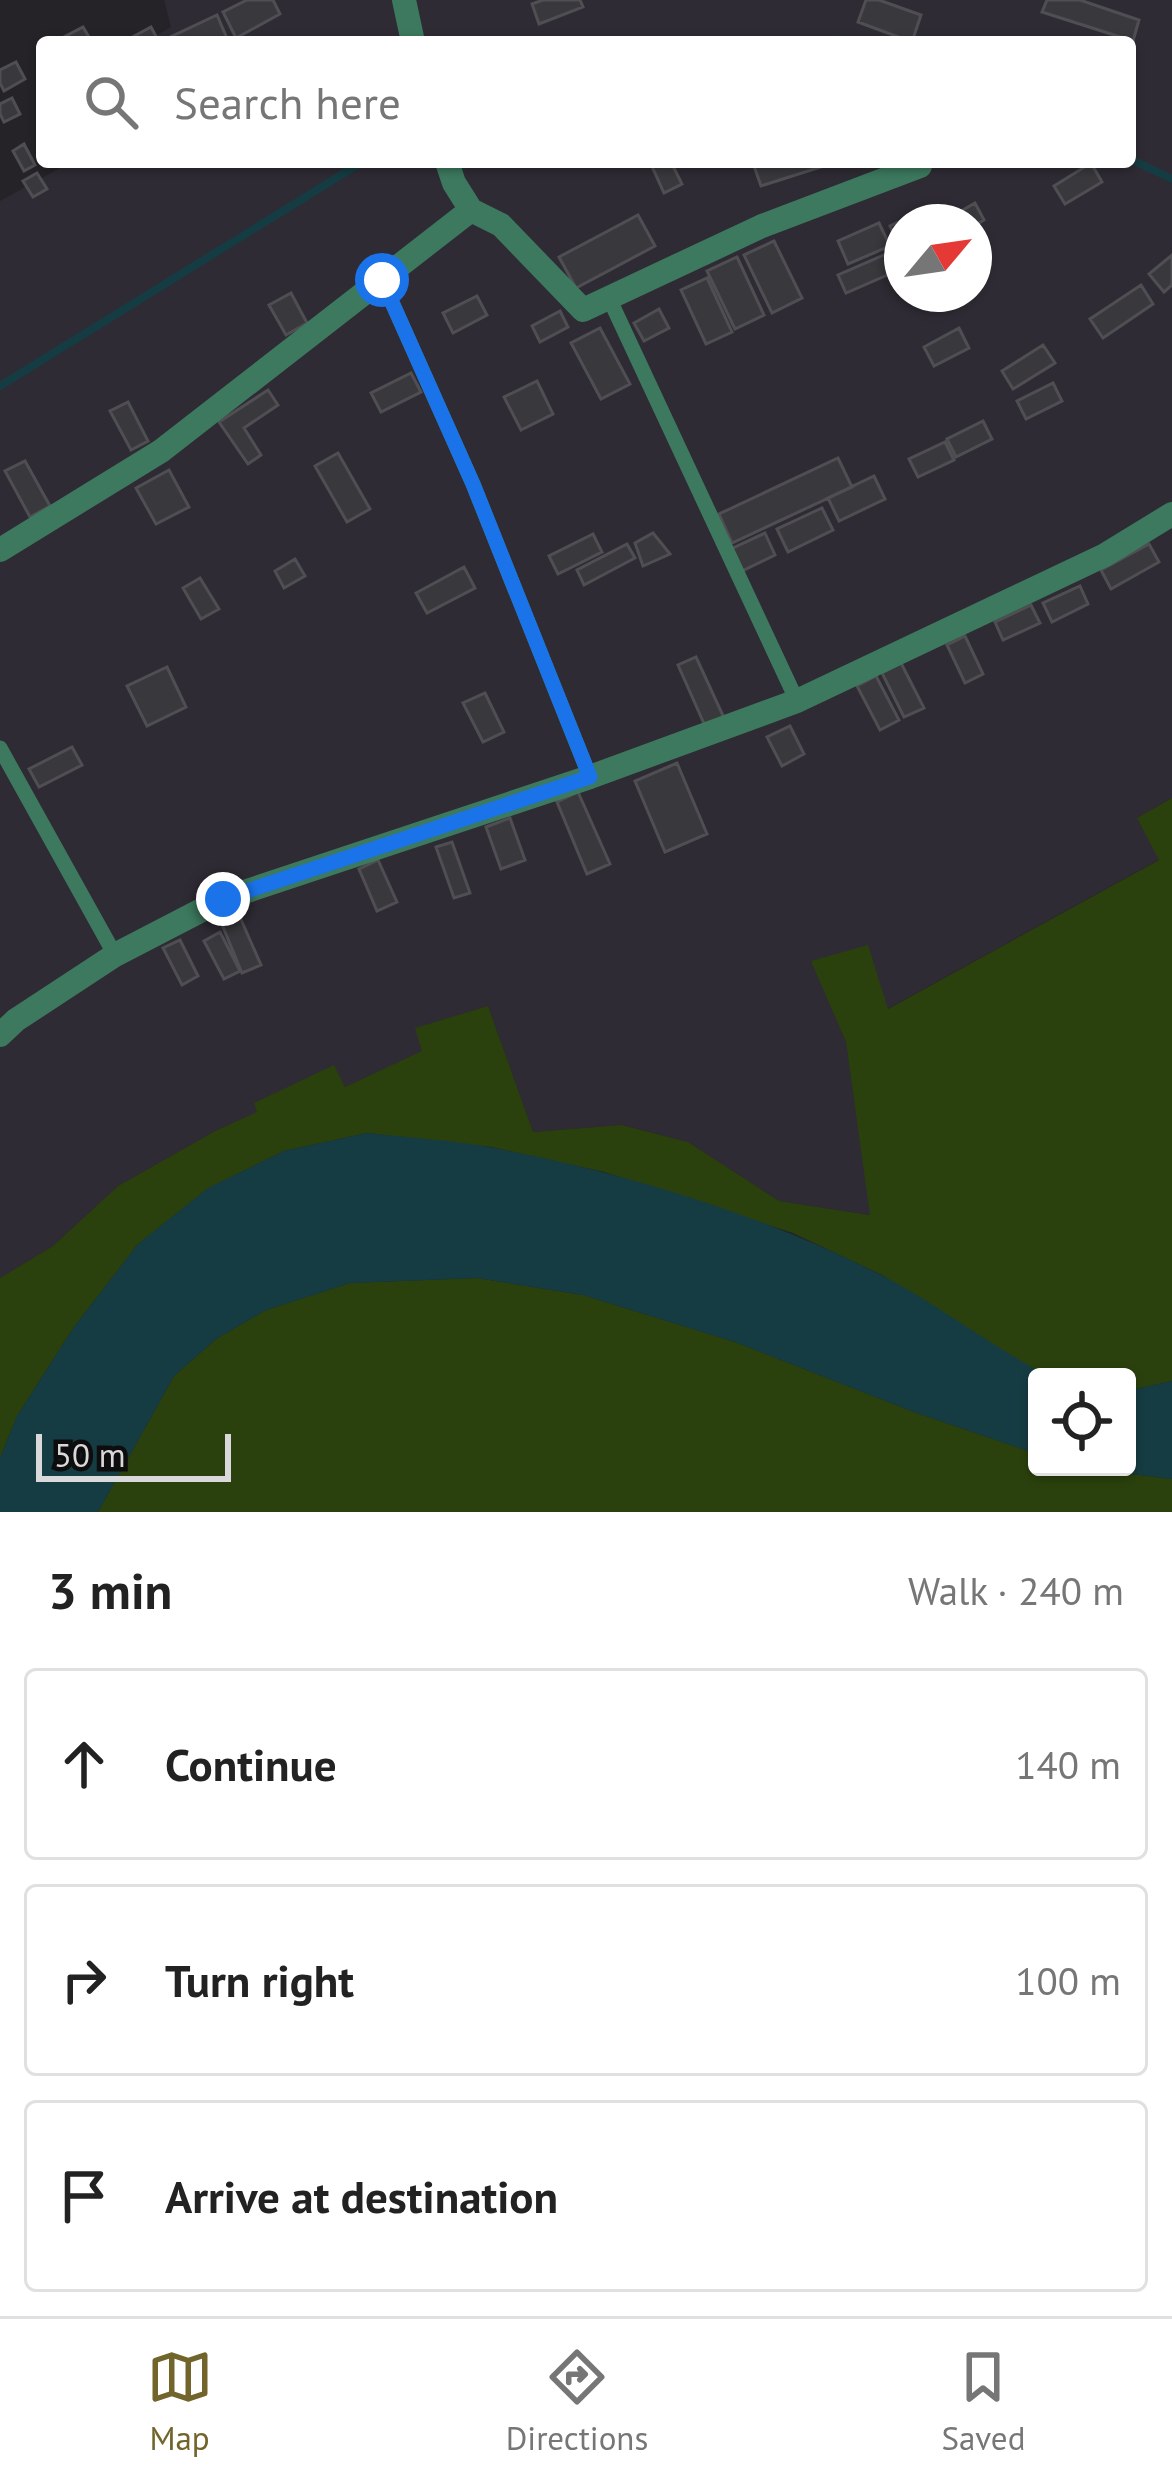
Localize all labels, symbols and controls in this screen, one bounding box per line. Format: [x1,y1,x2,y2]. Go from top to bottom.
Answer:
search box [36,36,1136,168]
icon: search [78,69,144,135]
text: Search here [174,73,401,131]
north arrow [884,204,992,312]
route start [355,253,409,307]
route end [196,872,250,926]
map controls [1028,1368,1136,1476]
button: locate [1028,1368,1136,1476]
scale bar [36,1428,231,1481]
text: 50 m [54,1433,126,1476]
text: 3 min [48,1557,172,1623]
text: Walk · 240 m [908,1565,1124,1616]
icon: ahead [51,1731,117,1797]
text: Continue [165,1735,337,1793]
text: 140 m [1015,1739,1121,1790]
icon: right [51,1947,117,2013]
text: Turn right [165,1951,354,2009]
text: 100 m [1015,1955,1121,2006]
icon: arrive [51,2163,117,2229]
text: Arrive at destination [165,2167,558,2225]
tab: Map [147,2344,213,2459]
tab: Directions [506,2344,648,2459]
tab: Saved [941,2344,1025,2459]

